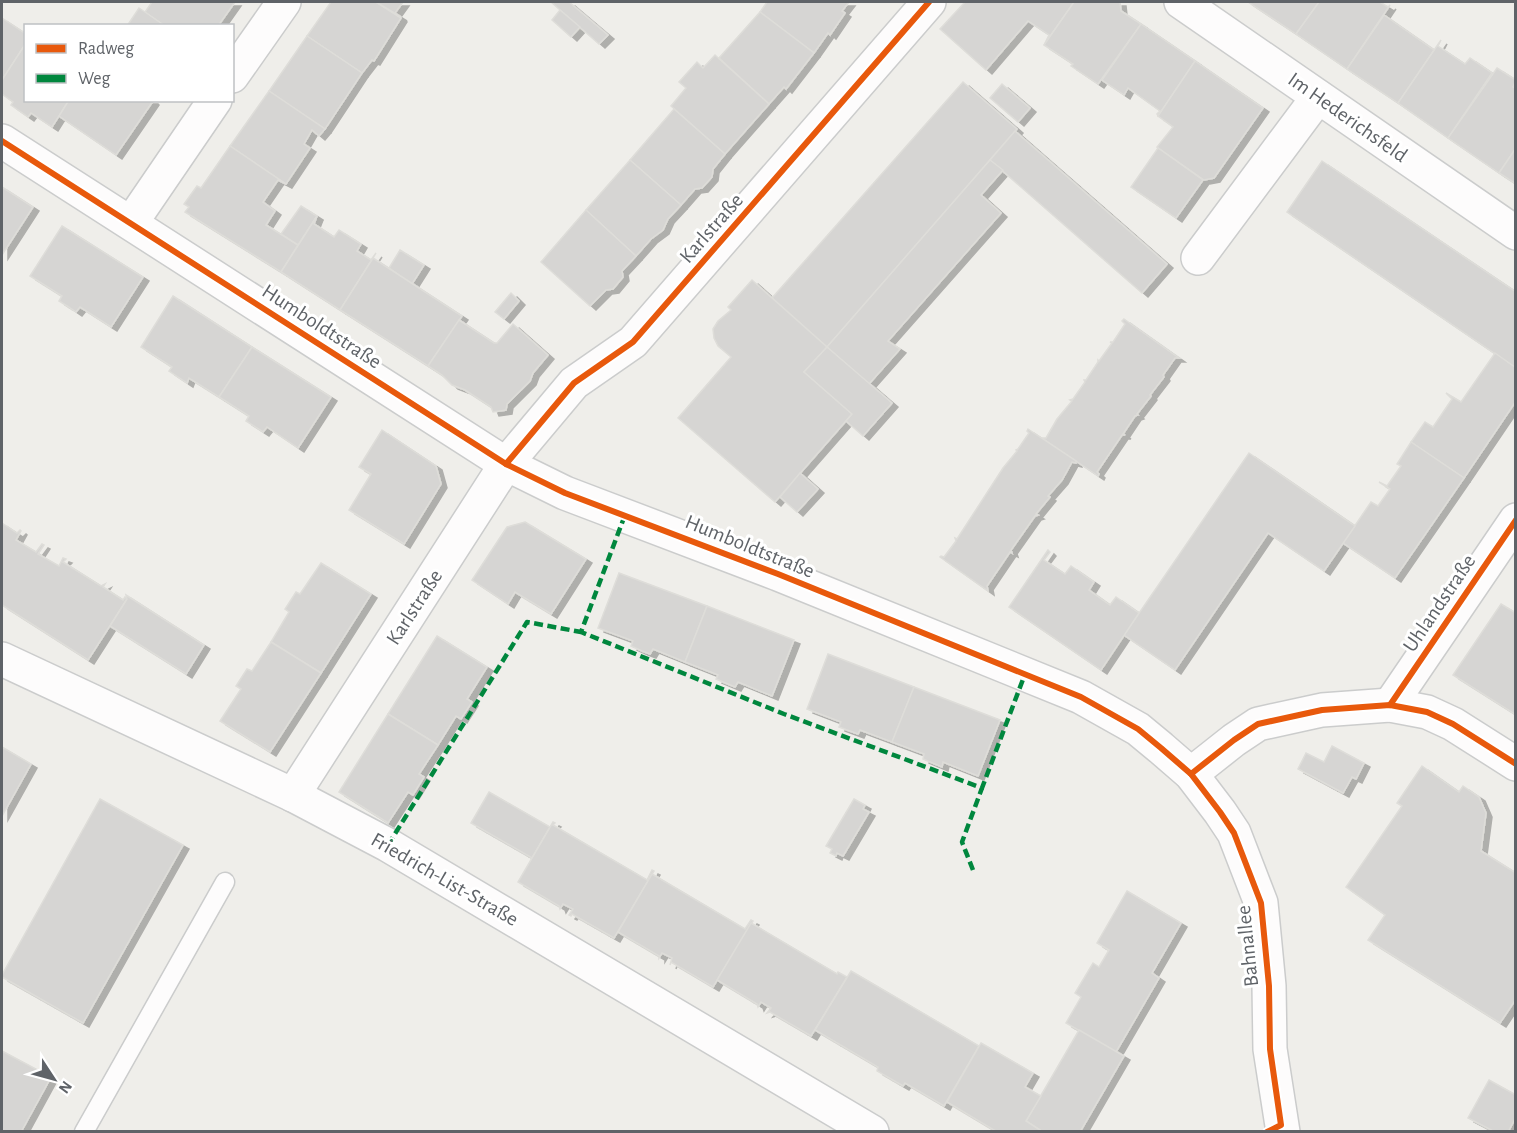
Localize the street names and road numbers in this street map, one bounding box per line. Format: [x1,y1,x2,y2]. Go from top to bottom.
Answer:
street label: Im Hederichsfeld [1284,69,1411,166]
street label: Karlstraße [676,189,747,267]
street label: Humboldtstraße [258,280,385,373]
street label: Humboldtstraße [682,511,817,582]
street label: Uhlandstraße [1399,551,1480,656]
street label: Karlstraße [383,566,446,649]
street label: Friedrich-List-Straße [368,829,522,930]
street label: Bahnallee [1233,904,1262,988]

